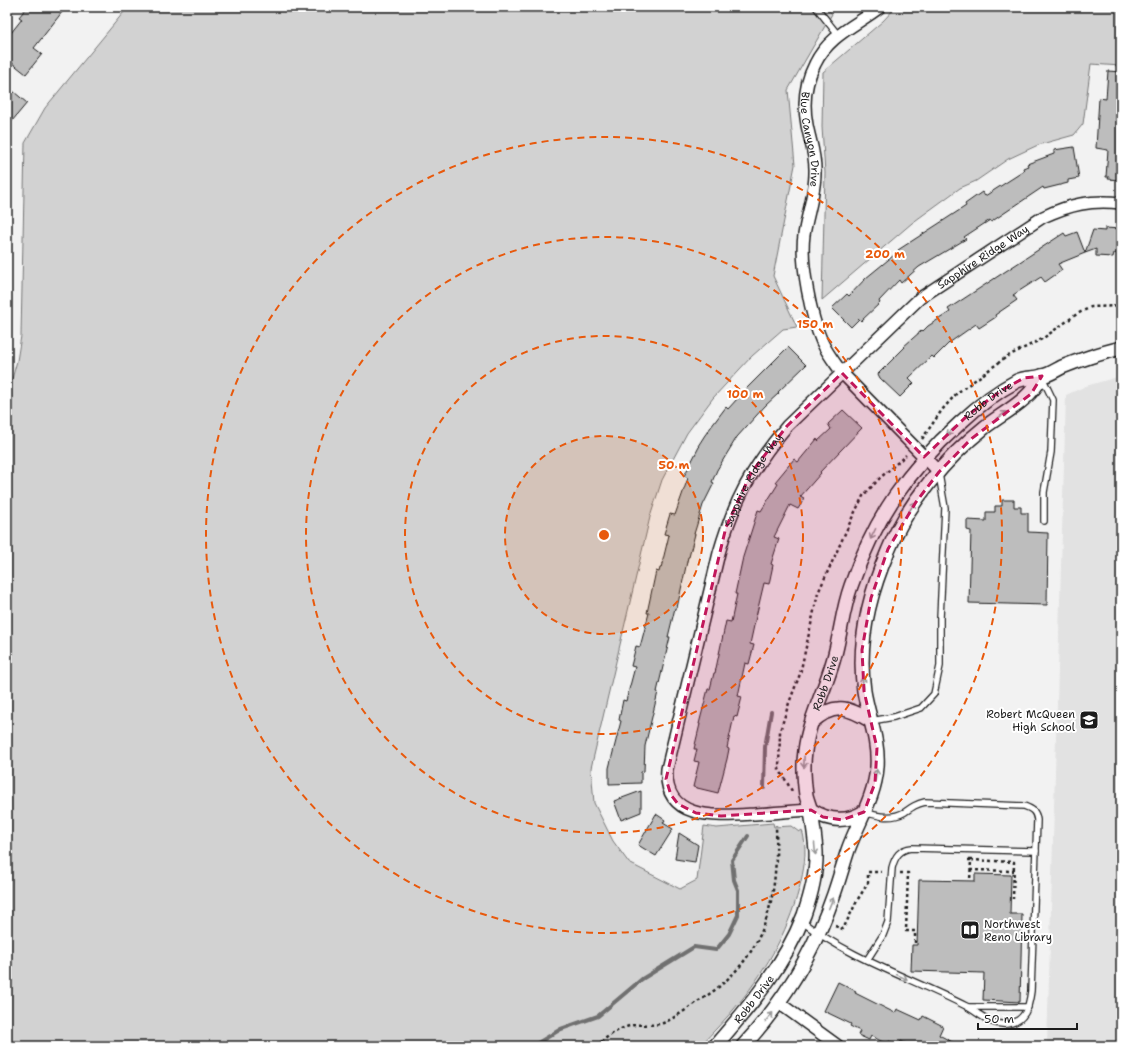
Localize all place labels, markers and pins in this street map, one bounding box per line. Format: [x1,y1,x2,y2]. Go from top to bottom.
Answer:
centre of rings [597,528,611,542]
place label: Robert McQueen High School [986,707,1076,735]
school or university icon: Robert McQueen High School [1078,709,1100,731]
place label: Northwest Reno Library [984,917,1052,945]
library icon: Northwest Reno Library [959,919,981,941]

